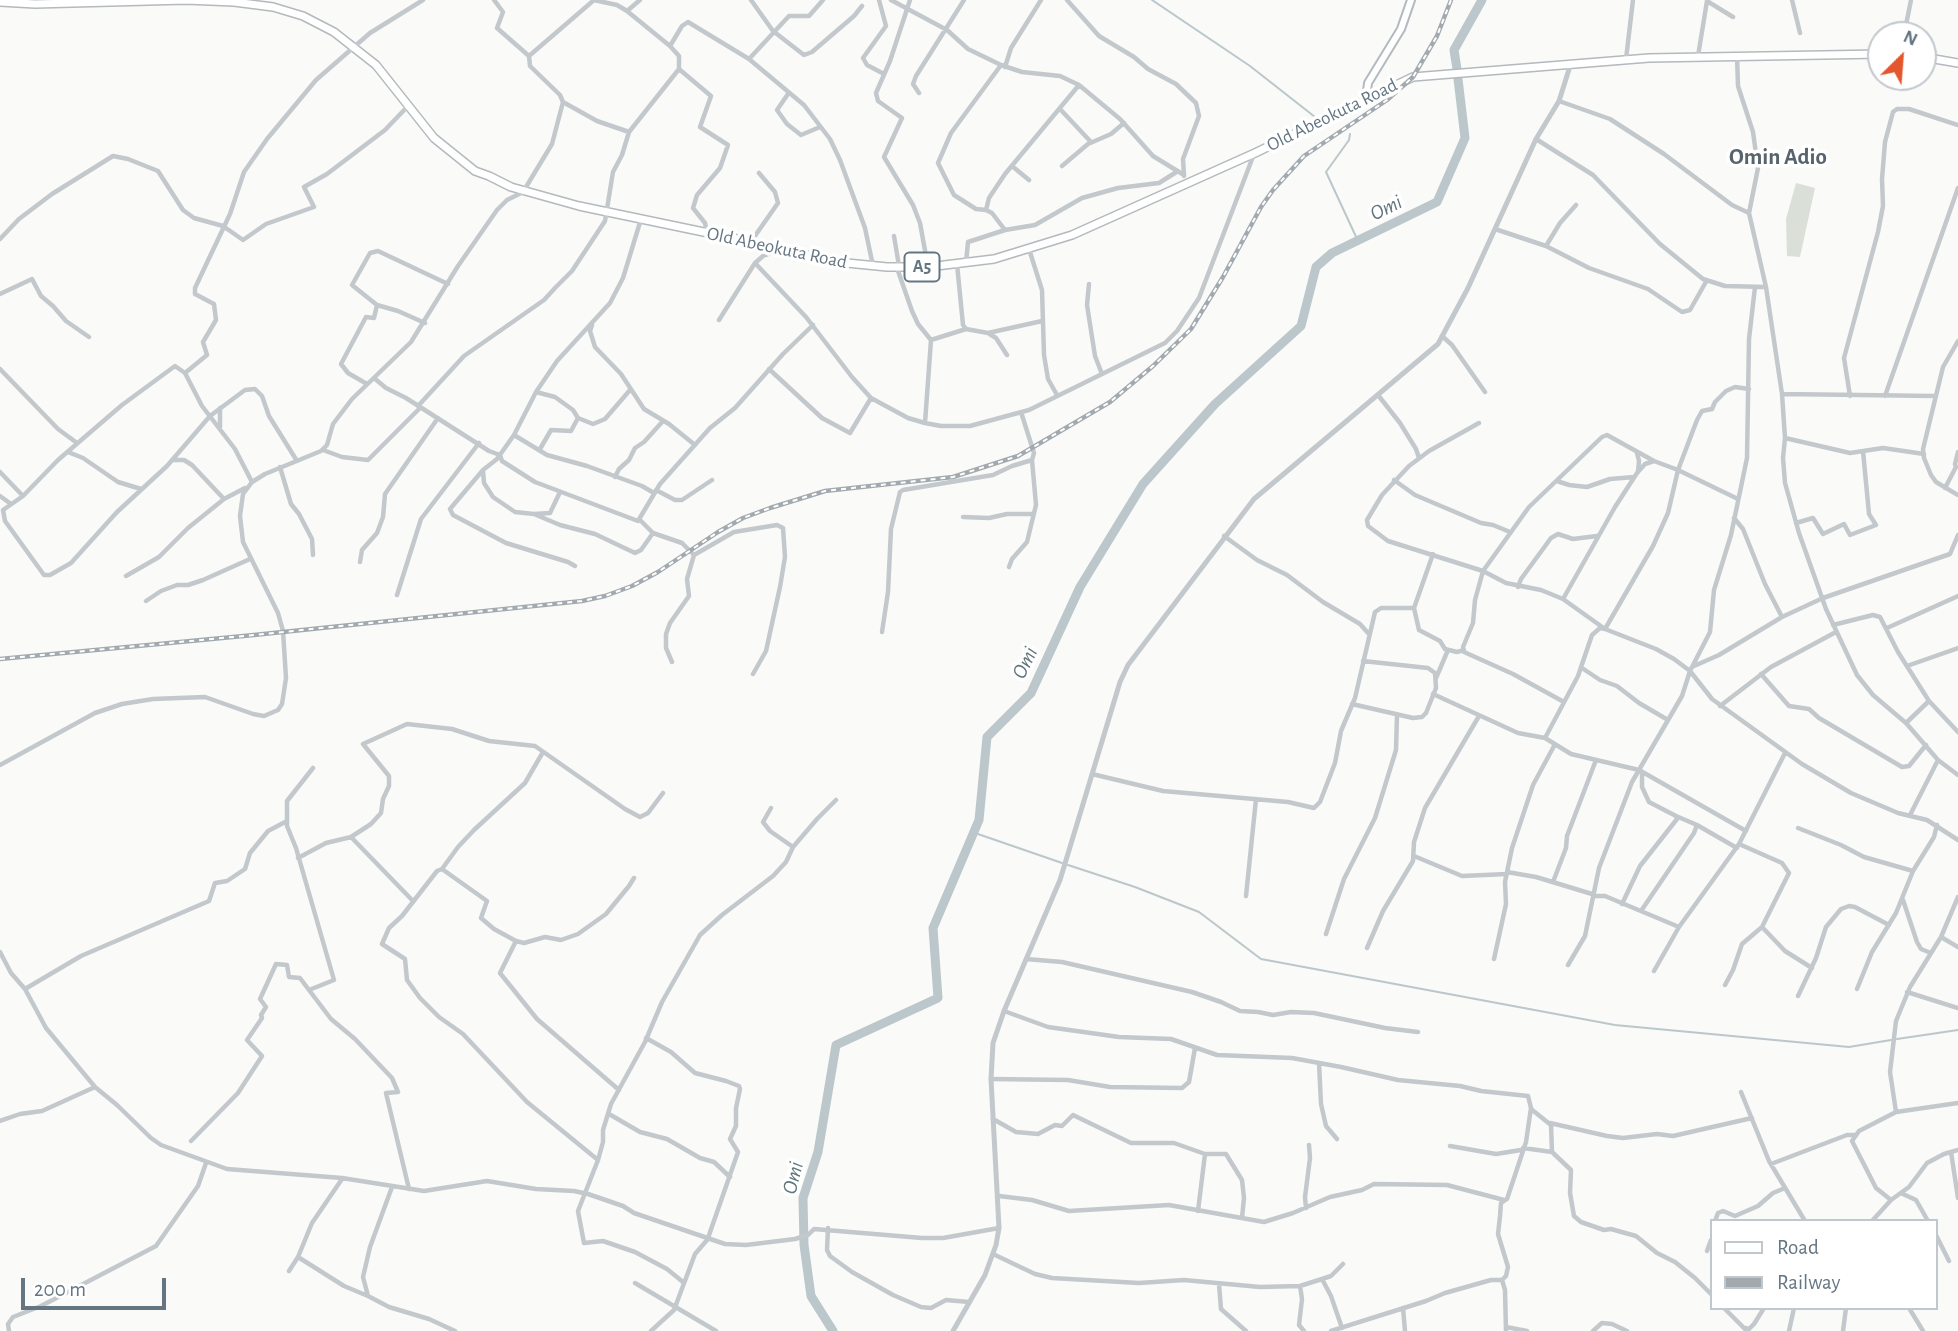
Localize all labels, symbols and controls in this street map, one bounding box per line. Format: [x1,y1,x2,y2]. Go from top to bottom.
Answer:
north arrow [1867,21,1937,91]
text: N [1900,27,1920,50]
street label: Old Abeokuta Road [1263,73,1401,157]
district label: Omin Adio [1729,143,1827,171]
water label: Omi [1366,190,1406,226]
street label: Old Abeokuta Road [705,222,849,274]
road number: A5 [904,253,940,282]
water label: Omi [1007,643,1043,683]
water label: Omi [777,1159,809,1197]
legend [1710,1219,1937,1310]
text: Road [1777,1237,1819,1258]
scale bar [24,1264,170,1308]
text: Railway [1777,1272,1840,1293]
text: 200 m [34,1279,86,1300]

